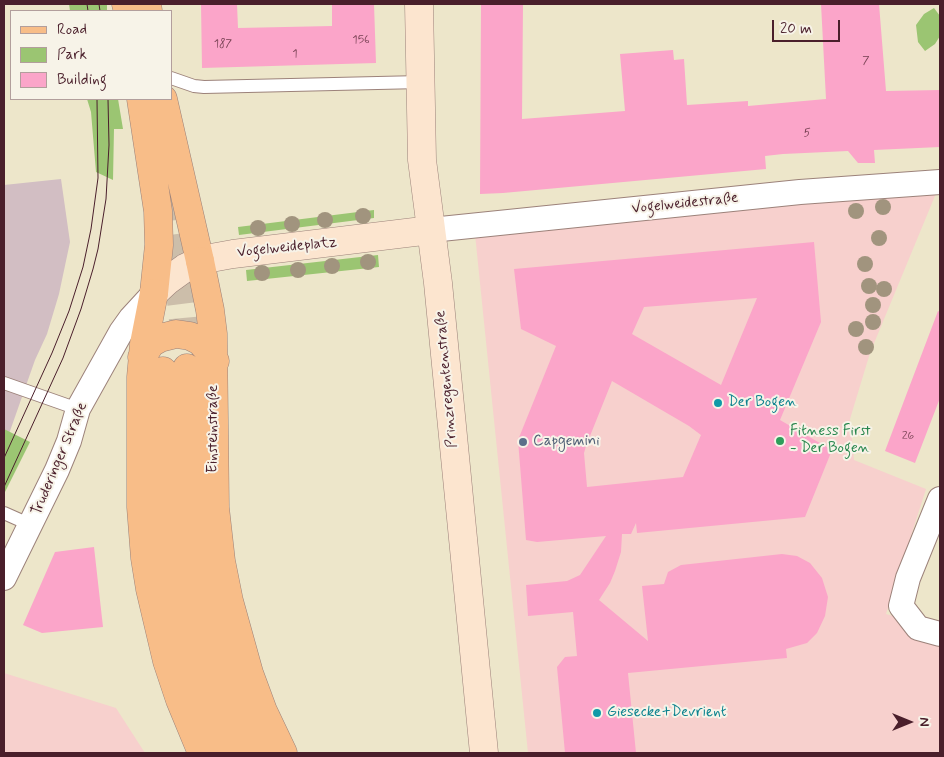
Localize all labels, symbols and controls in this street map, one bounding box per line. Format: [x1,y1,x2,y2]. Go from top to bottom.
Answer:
legend [10,10,172,100]
scale bar [774,10,842,42]
text: 20 m [780,19,812,39]
text: Road [57,20,87,40]
house number: 156 [352,33,370,47]
house number: 187 [214,37,232,51]
text: Park [57,45,87,65]
house number: 1 [292,47,298,61]
house number: 7 [862,54,870,68]
text: Building [57,70,107,90]
house number: 5 [803,126,811,140]
street label: Vogelweidestraße [631,189,739,219]
street label: Vogelweideplatz [236,234,338,262]
street label: Prinzregentenstraße [432,310,462,448]
street label: Einsteinstraße [205,385,223,473]
place label: Der Bogen [728,394,797,412]
marker: Der Bogen [712,397,724,409]
street label: Truderinger Straße [28,400,92,518]
place label: Fitness First - Der Bogen [790,423,871,458]
house number: 26 [902,429,914,443]
place label: Capgemini [533,433,600,451]
marker: Fitness First - Der Bogen [774,435,786,447]
marker: Capgemini [517,436,529,448]
north arrow [884,697,934,747]
place label: Giesecke+Devrient [607,704,726,722]
marker: Giesecke+Devrient [591,707,603,719]
text: N [915,717,933,727]

